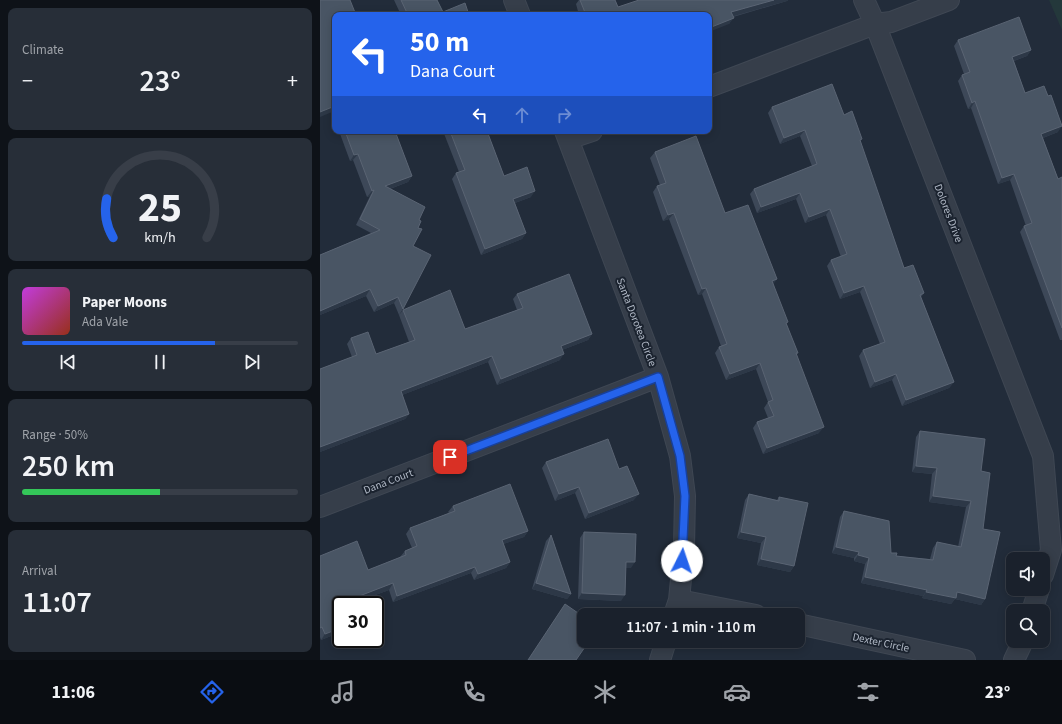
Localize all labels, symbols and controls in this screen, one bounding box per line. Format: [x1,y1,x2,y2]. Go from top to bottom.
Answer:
text: 50 m [410,22,469,62]
icon: left [344,28,396,80]
text: Climate [22,41,64,59]
text: Dana Court [410,59,495,84]
text: 23° [139,60,181,103]
text: − [22,65,33,97]
text: + [287,65,298,97]
icon: left [469,104,491,126]
icon: ahead [511,104,533,126]
icon: right [553,104,575,126]
text: 25 [138,177,182,237]
street label: Dolores Drive [931,182,967,245]
text: km/h [144,226,176,247]
street label: Santa Dorotea Circle [613,276,660,369]
text: Paper Moons [82,292,167,313]
text: Ada Vale [82,313,128,331]
icon: previous [57,351,79,373]
icon: pause [149,351,171,373]
icon: next [241,351,263,373]
text: Range · 50% [22,426,88,444]
pin [433,440,467,474]
text: 250 km [22,445,115,488]
icon: arrive [439,446,461,468]
street label: Dana Court [361,465,415,498]
position arrow [661,540,703,582]
map controls [1006,552,1050,648]
button: sound [1006,552,1050,596]
text: Arrival [22,562,57,580]
text: 11:07 [22,581,92,624]
speed limit sign: 30 [332,596,384,648]
button: search [1006,604,1050,648]
text: 11:07 · 1 min · 110 m [626,617,756,638]
street label: Dexter Circle [851,629,911,656]
icon: directions [198,678,226,706]
icon: music [329,678,357,706]
icon: phone [460,678,488,706]
icon: climate [591,678,619,706]
icon: car [723,678,751,706]
icon: filters [854,678,882,706]
text: 11:06 [52,680,95,705]
text: 23° [985,680,1010,705]

